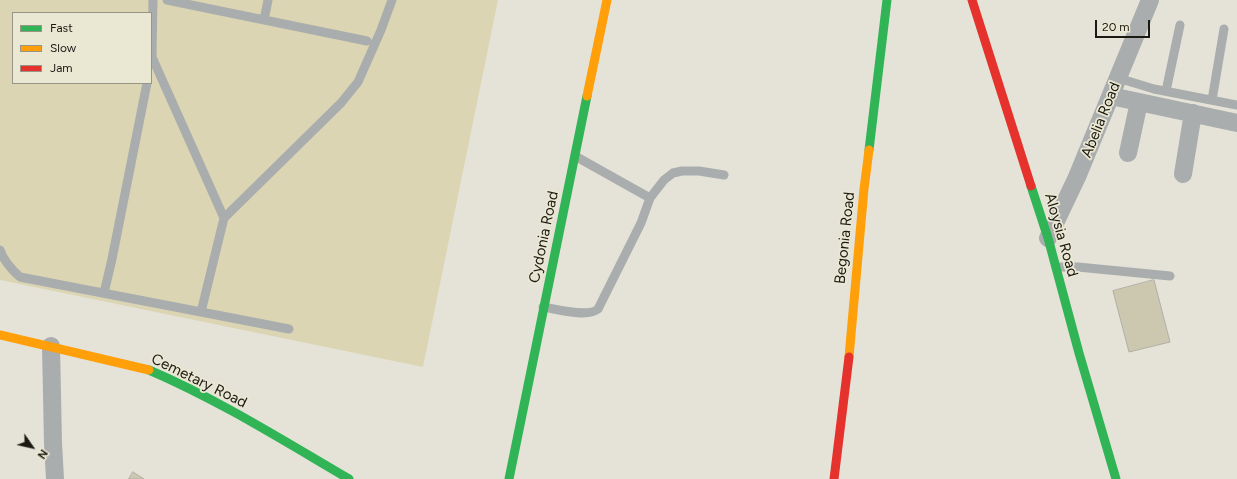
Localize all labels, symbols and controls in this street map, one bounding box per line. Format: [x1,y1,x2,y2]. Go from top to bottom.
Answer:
legend [12,12,152,84]
scale bar [1097,12,1152,38]
text: 20 m [1102,20,1130,34]
text: Fast [50,21,73,35]
text: Slow [50,41,76,55]
text: Jam [50,61,73,75]
street label: Abelia Road [1078,80,1124,160]
street label: Cydonia Road [525,189,563,285]
street label: Begonia Road [831,191,859,285]
street label: Aloysia Road [1040,191,1082,279]
street label: Cemetary Road [148,350,250,412]
north arrow [12,427,52,467]
text: N [35,447,50,461]

